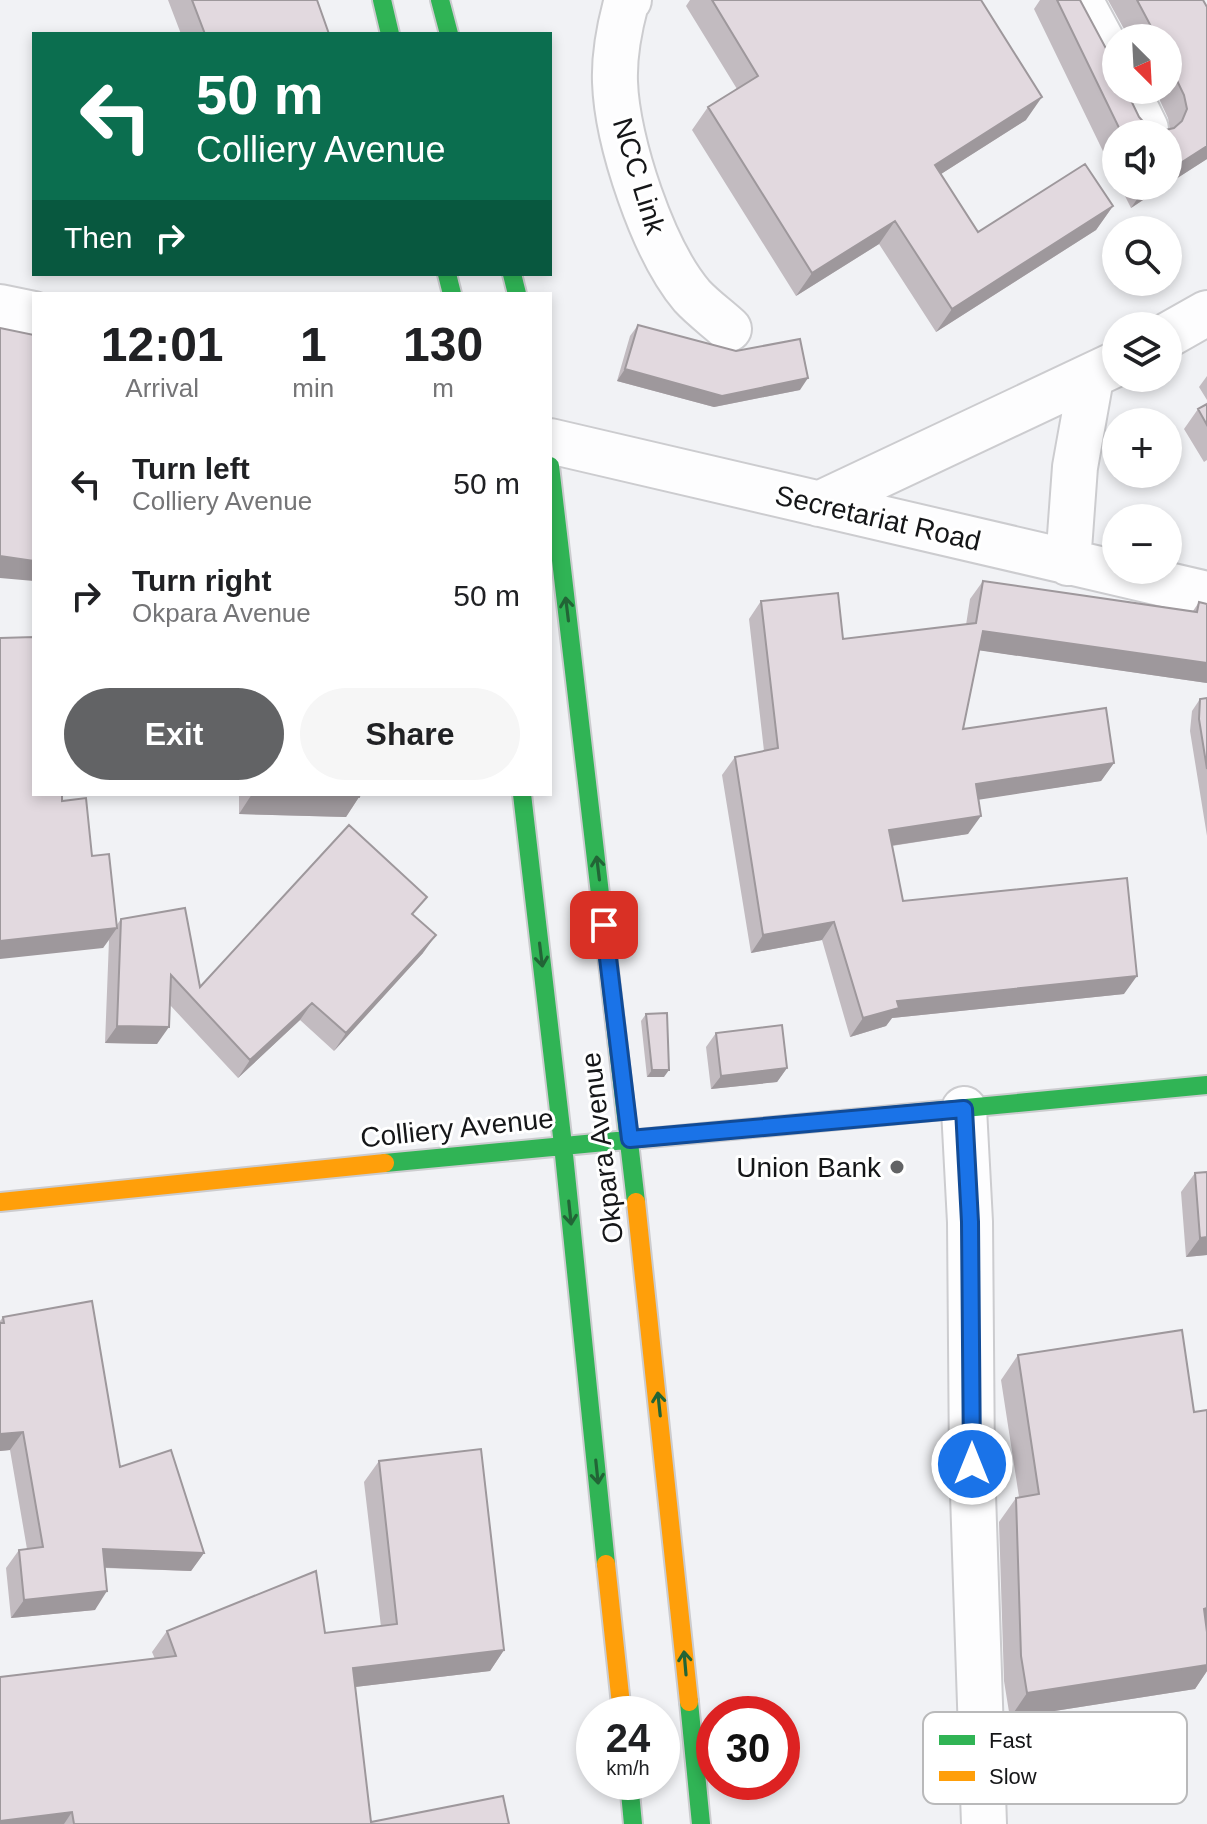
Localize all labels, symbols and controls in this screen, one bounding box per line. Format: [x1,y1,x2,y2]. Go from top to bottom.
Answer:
north arrow [1102,24,1182,104]
map controls [1102,24,1182,584]
text: 50 m [196,63,324,126]
icon: left [64,64,168,168]
street label: NCC Link [607,114,672,239]
button: sound [1102,120,1182,200]
text: Colliery Avenue [196,129,446,170]
icon: right [148,216,192,260]
button: search [1102,216,1182,296]
text: Then [64,221,132,254]
button: layers [1102,312,1182,392]
text: 12:01 [101,318,224,371]
text: 1 [300,318,327,371]
text: 130 [403,318,483,371]
text: Arrival [125,373,199,403]
text: min [292,373,334,403]
text: m [432,373,454,403]
button: + [1102,408,1182,488]
text: Turn left [132,452,250,485]
icon: left [64,462,108,506]
text: 50 m [453,467,520,500]
street label: Secretariat Road [772,479,984,557]
text: Colliery Avenue [132,486,312,516]
button: − [1102,504,1182,584]
text: Turn right [132,564,271,597]
icon: right [64,574,108,618]
text: 50 m [453,579,520,612]
one-way arrow [559,597,574,622]
text: Okpara Avenue [132,598,311,628]
button: Exit [64,688,284,780]
button: Share [300,688,520,780]
one-way arrow [590,855,605,881]
pin [570,891,638,959]
icon: arrive [582,903,626,947]
one-way arrow [533,941,548,968]
street label: Okpara Avenue [575,1051,629,1245]
street label: Colliery Avenue [359,1102,555,1154]
place label: Union Bank [736,1152,882,1183]
marker: Union Bank [888,1158,906,1176]
one-way arrow [563,1199,578,1226]
one-way arrow [652,1391,667,1418]
position arrow [930,1422,1014,1506]
one-way arrow [589,1458,604,1485]
one-way arrow [678,1650,693,1677]
speed limit sign: 30 [696,1696,800,1800]
legend [923,1712,1187,1804]
text: 24 [606,1716,650,1760]
text: Fast [989,1728,1032,1753]
text: km/h [606,1757,650,1779]
text: Slow [989,1764,1037,1789]

